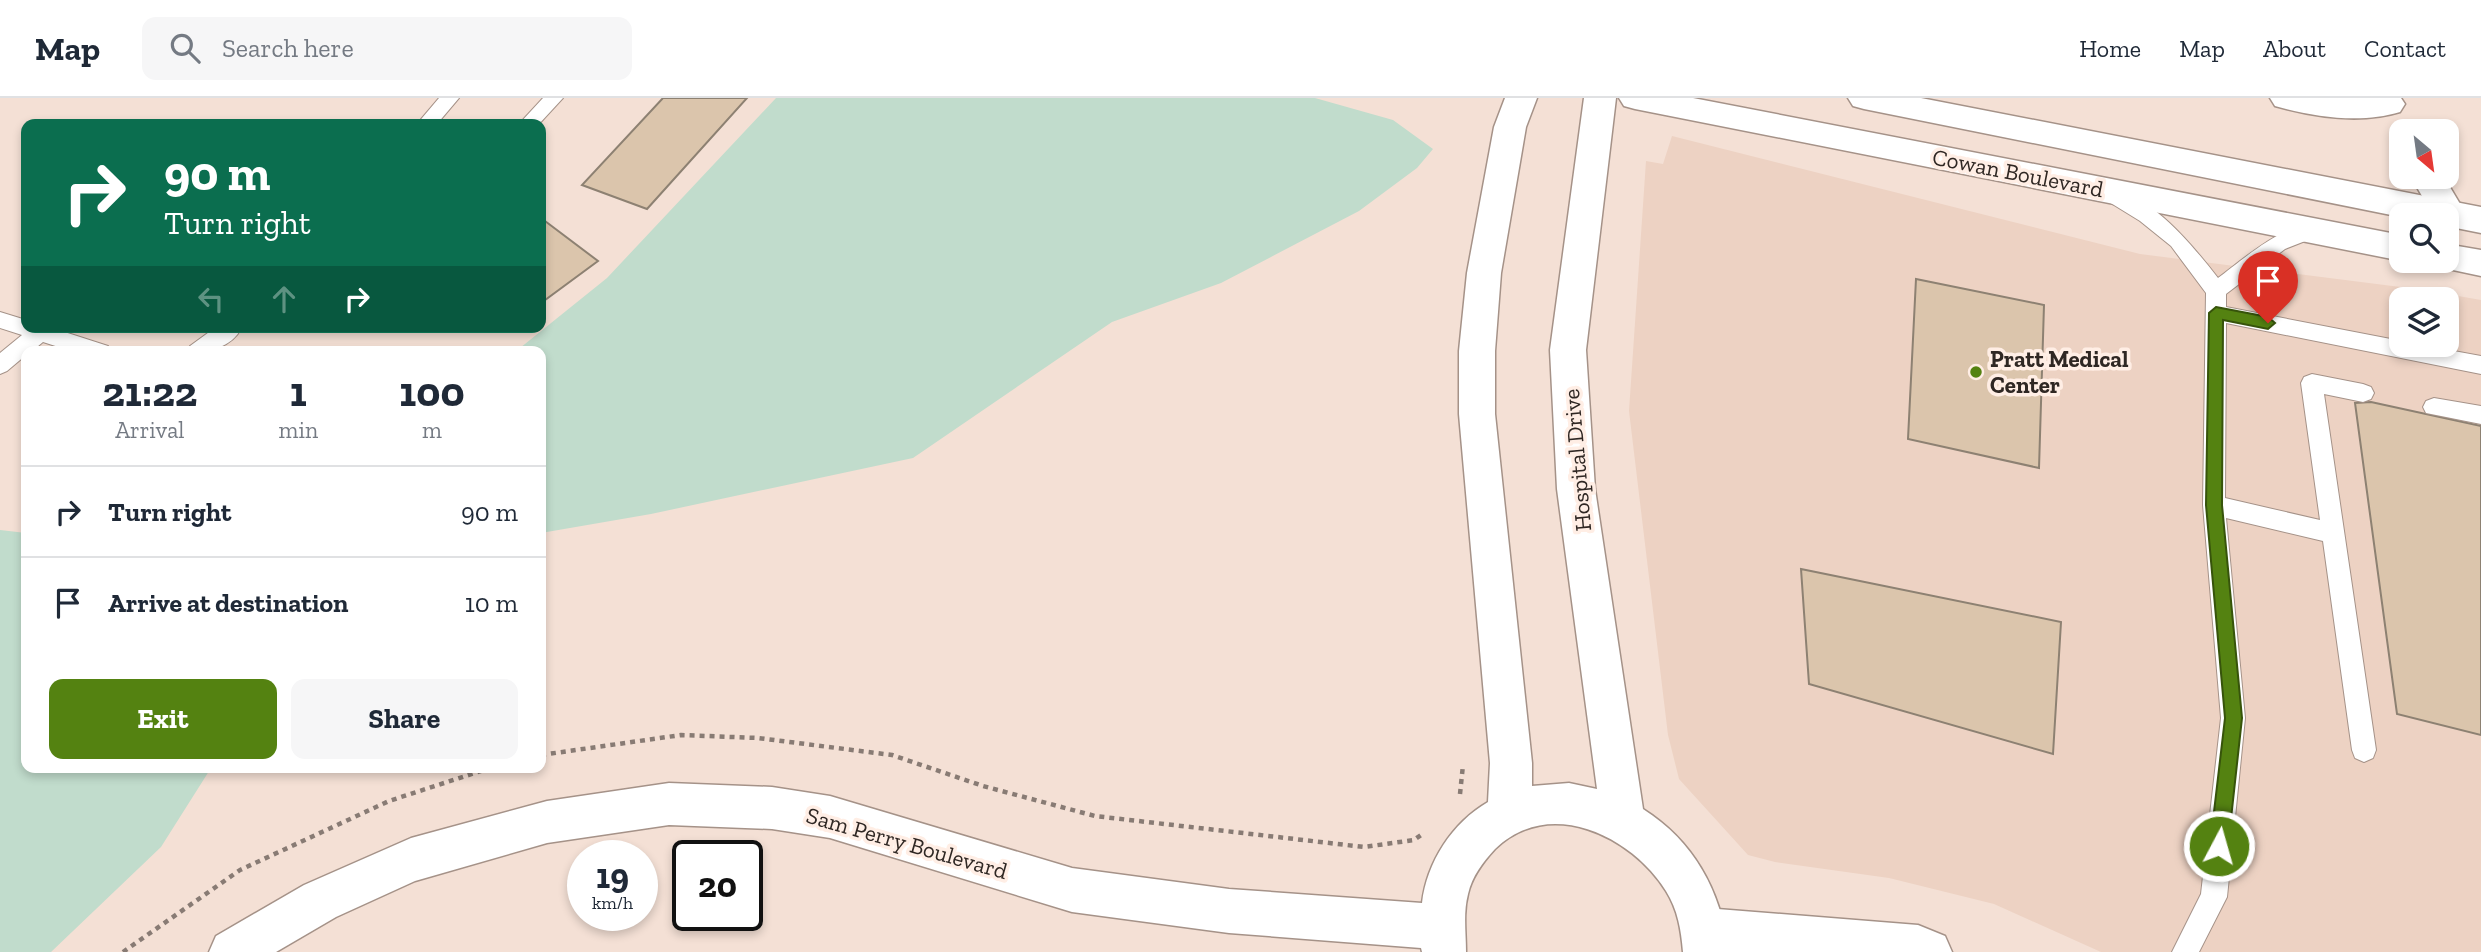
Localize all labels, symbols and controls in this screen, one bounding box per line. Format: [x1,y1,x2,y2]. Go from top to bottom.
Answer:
search box [142,17,632,80]
text: Map [35,29,100,68]
icon: search [166,29,204,67]
text: Search here [222,32,354,64]
text: Home [2079,34,2141,63]
text: Map [2179,34,2225,63]
text: About [2263,34,2326,63]
text: Contact [2364,34,2446,63]
north arrow [2389,119,2459,189]
map controls [2389,119,2459,357]
street label: Cowan Boulevard [1930,143,2106,203]
text: 90 m [164,144,271,203]
icon: right [49,147,140,238]
button: search [2389,203,2459,273]
text: Turn right [164,204,311,242]
pin [2238,251,2298,323]
icon: arrive [2249,262,2287,300]
icon: left [192,280,230,318]
icon: ahead [265,280,303,318]
icon: right [338,280,376,318]
button: layers [2389,287,2459,357]
place label: Pratt Medical Center [1990,345,2129,399]
marker: Pratt Medical Center [1968,364,1984,380]
text: 21:22 [102,366,197,417]
text: 1 [290,366,307,417]
text: 100 [399,366,465,417]
street label: Hospital Drive [1557,388,1597,532]
text: Arrival [115,416,184,444]
text: min [279,416,318,444]
text: m [422,416,442,444]
icon: right [49,493,87,531]
text: Turn right [108,496,231,528]
text: 90 m [461,496,518,528]
icon: arrive [49,584,87,622]
text: Arrive at destination [108,587,348,619]
text: 10 m [465,587,518,619]
button: Exit [49,679,277,759]
button: Share [291,679,518,759]
street label: Sam Perry Boulevard [803,801,1011,885]
position arrow [2182,809,2256,883]
speed limit sign: 20 [672,840,763,931]
text: 19 [596,855,629,897]
text: km/h [592,892,633,914]

